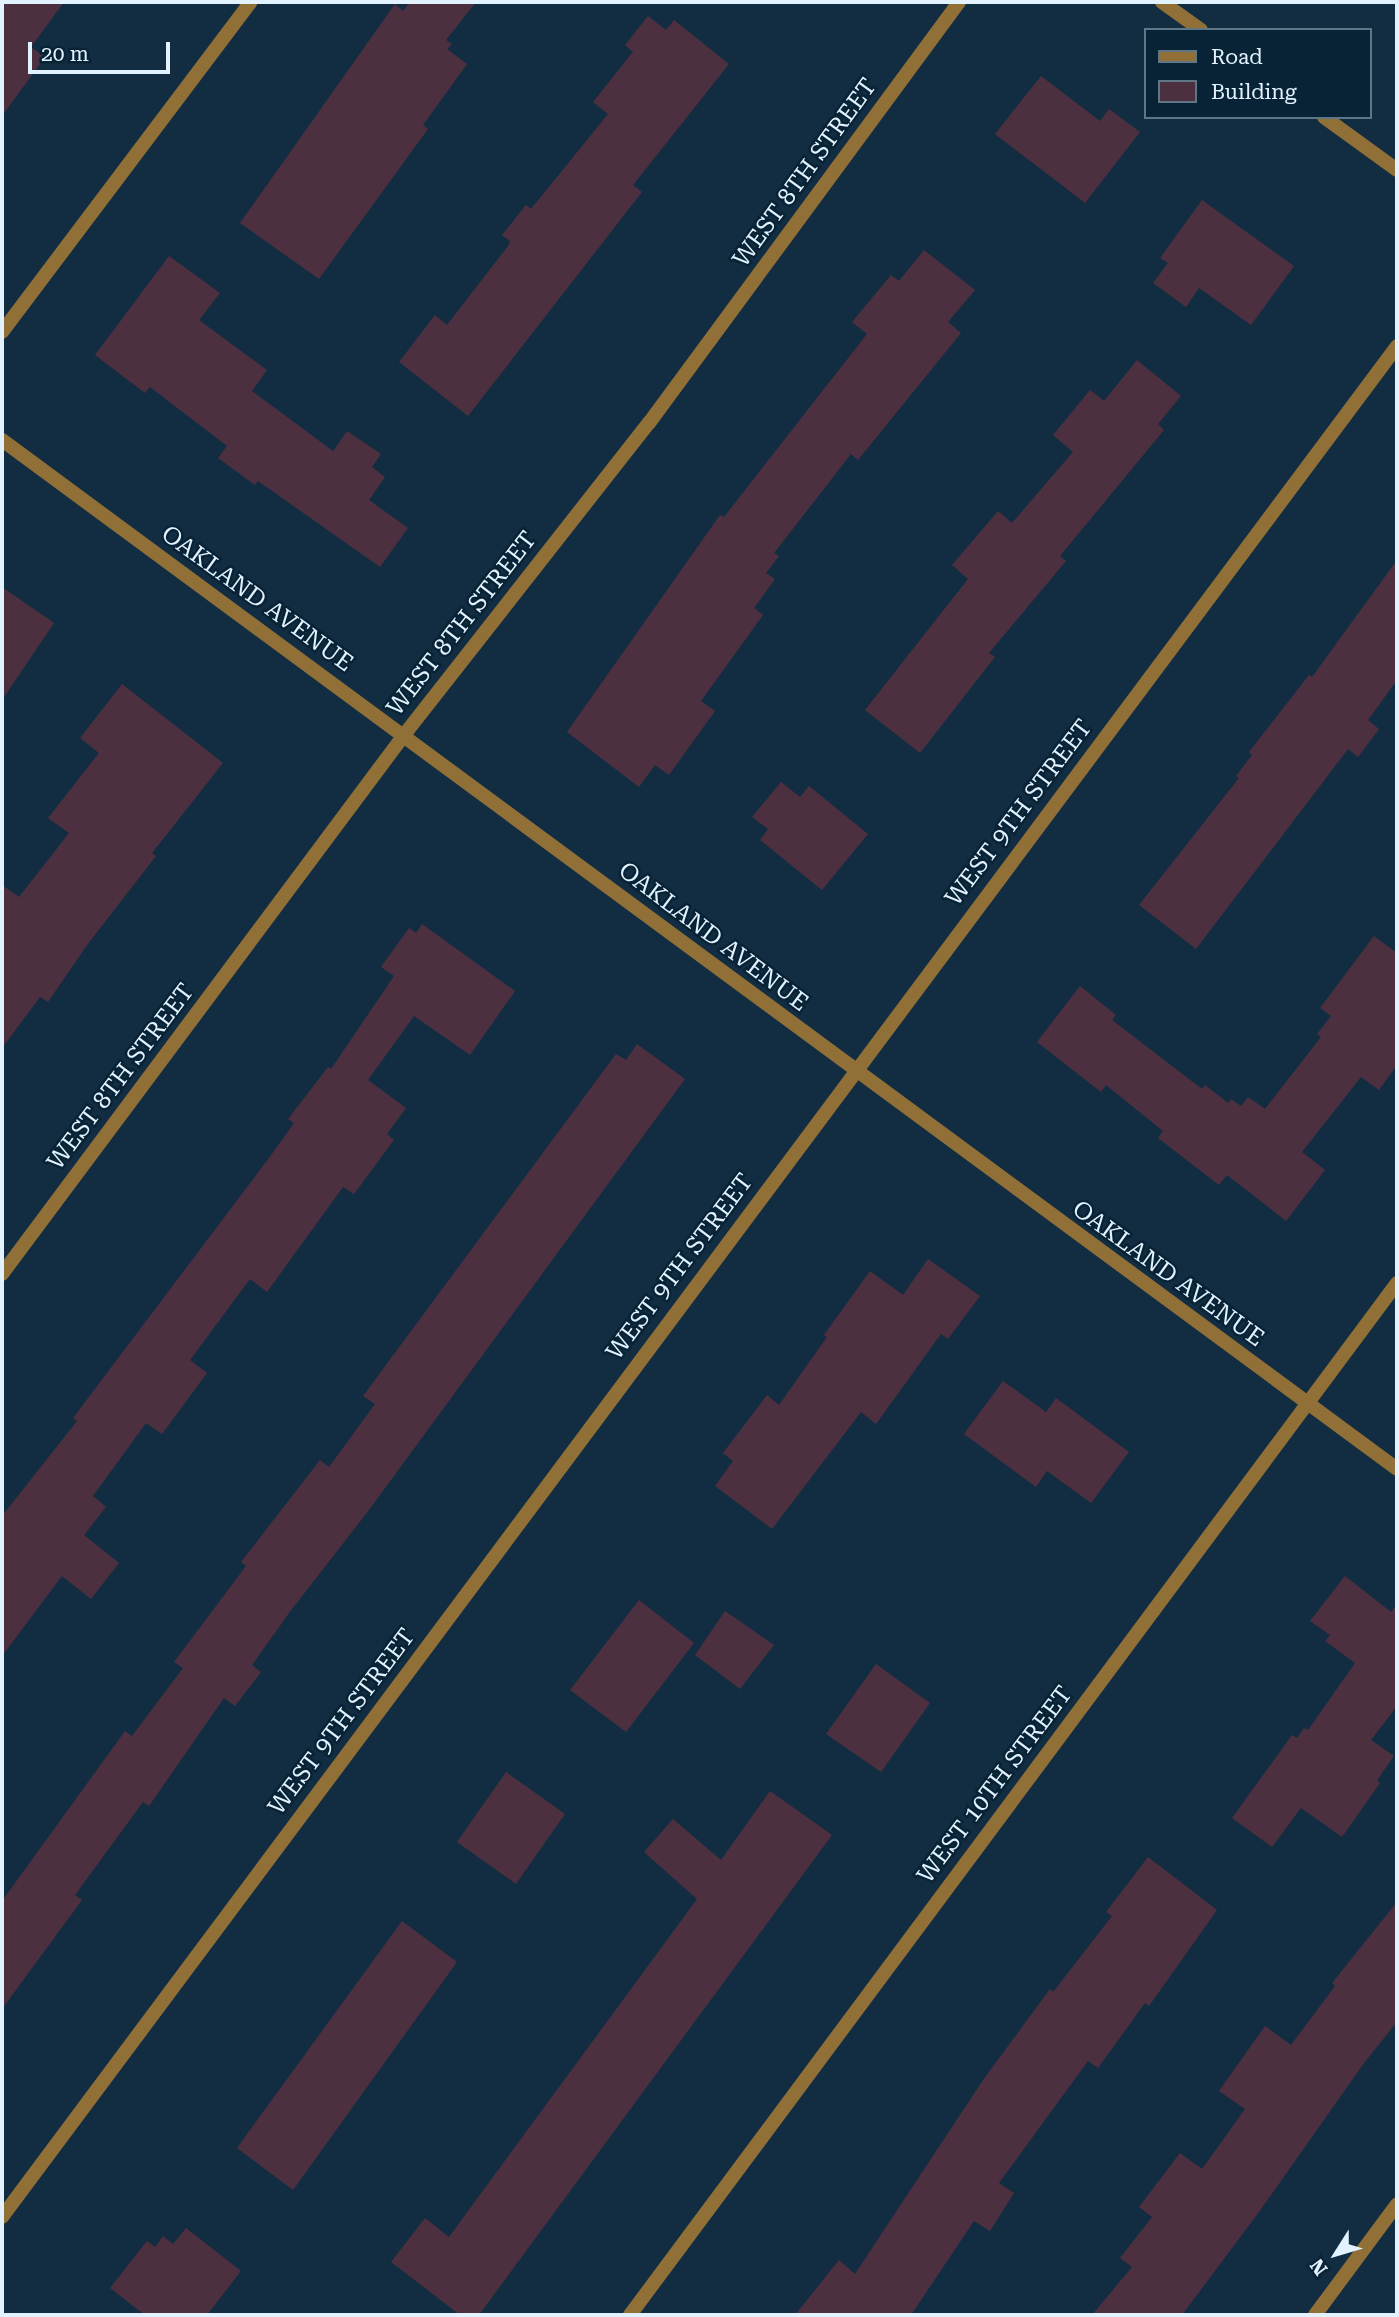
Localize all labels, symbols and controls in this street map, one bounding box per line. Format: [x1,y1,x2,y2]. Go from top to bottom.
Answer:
scale bar [32,28,173,72]
legend [1144,28,1371,119]
text: 20 m [41,42,89,66]
text: Road [1211,45,1263,69]
street label: WEST 8TH STREET [727,73,883,273]
text: Building [1211,80,1297,104]
street label: OAKLAND AVENUE [156,520,358,678]
street label: WEST 8TH STREET [381,526,543,722]
street label: WEST 9TH STREET [939,714,1099,912]
street label: OAKLAND AVENUE [613,856,813,1018]
street label: WEST 8TH STREET [41,978,201,1176]
street label: WEST 9TH STREET [600,1168,760,1366]
street label: OAKLAND AVENUE [1067,1195,1269,1353]
street label: WEST 9TH STREET [262,1623,422,1821]
street label: WEST 10TH STREET [911,1681,1079,1889]
north arrow [1301,2219,1371,2289]
text: N [1305,2254,1332,2280]

